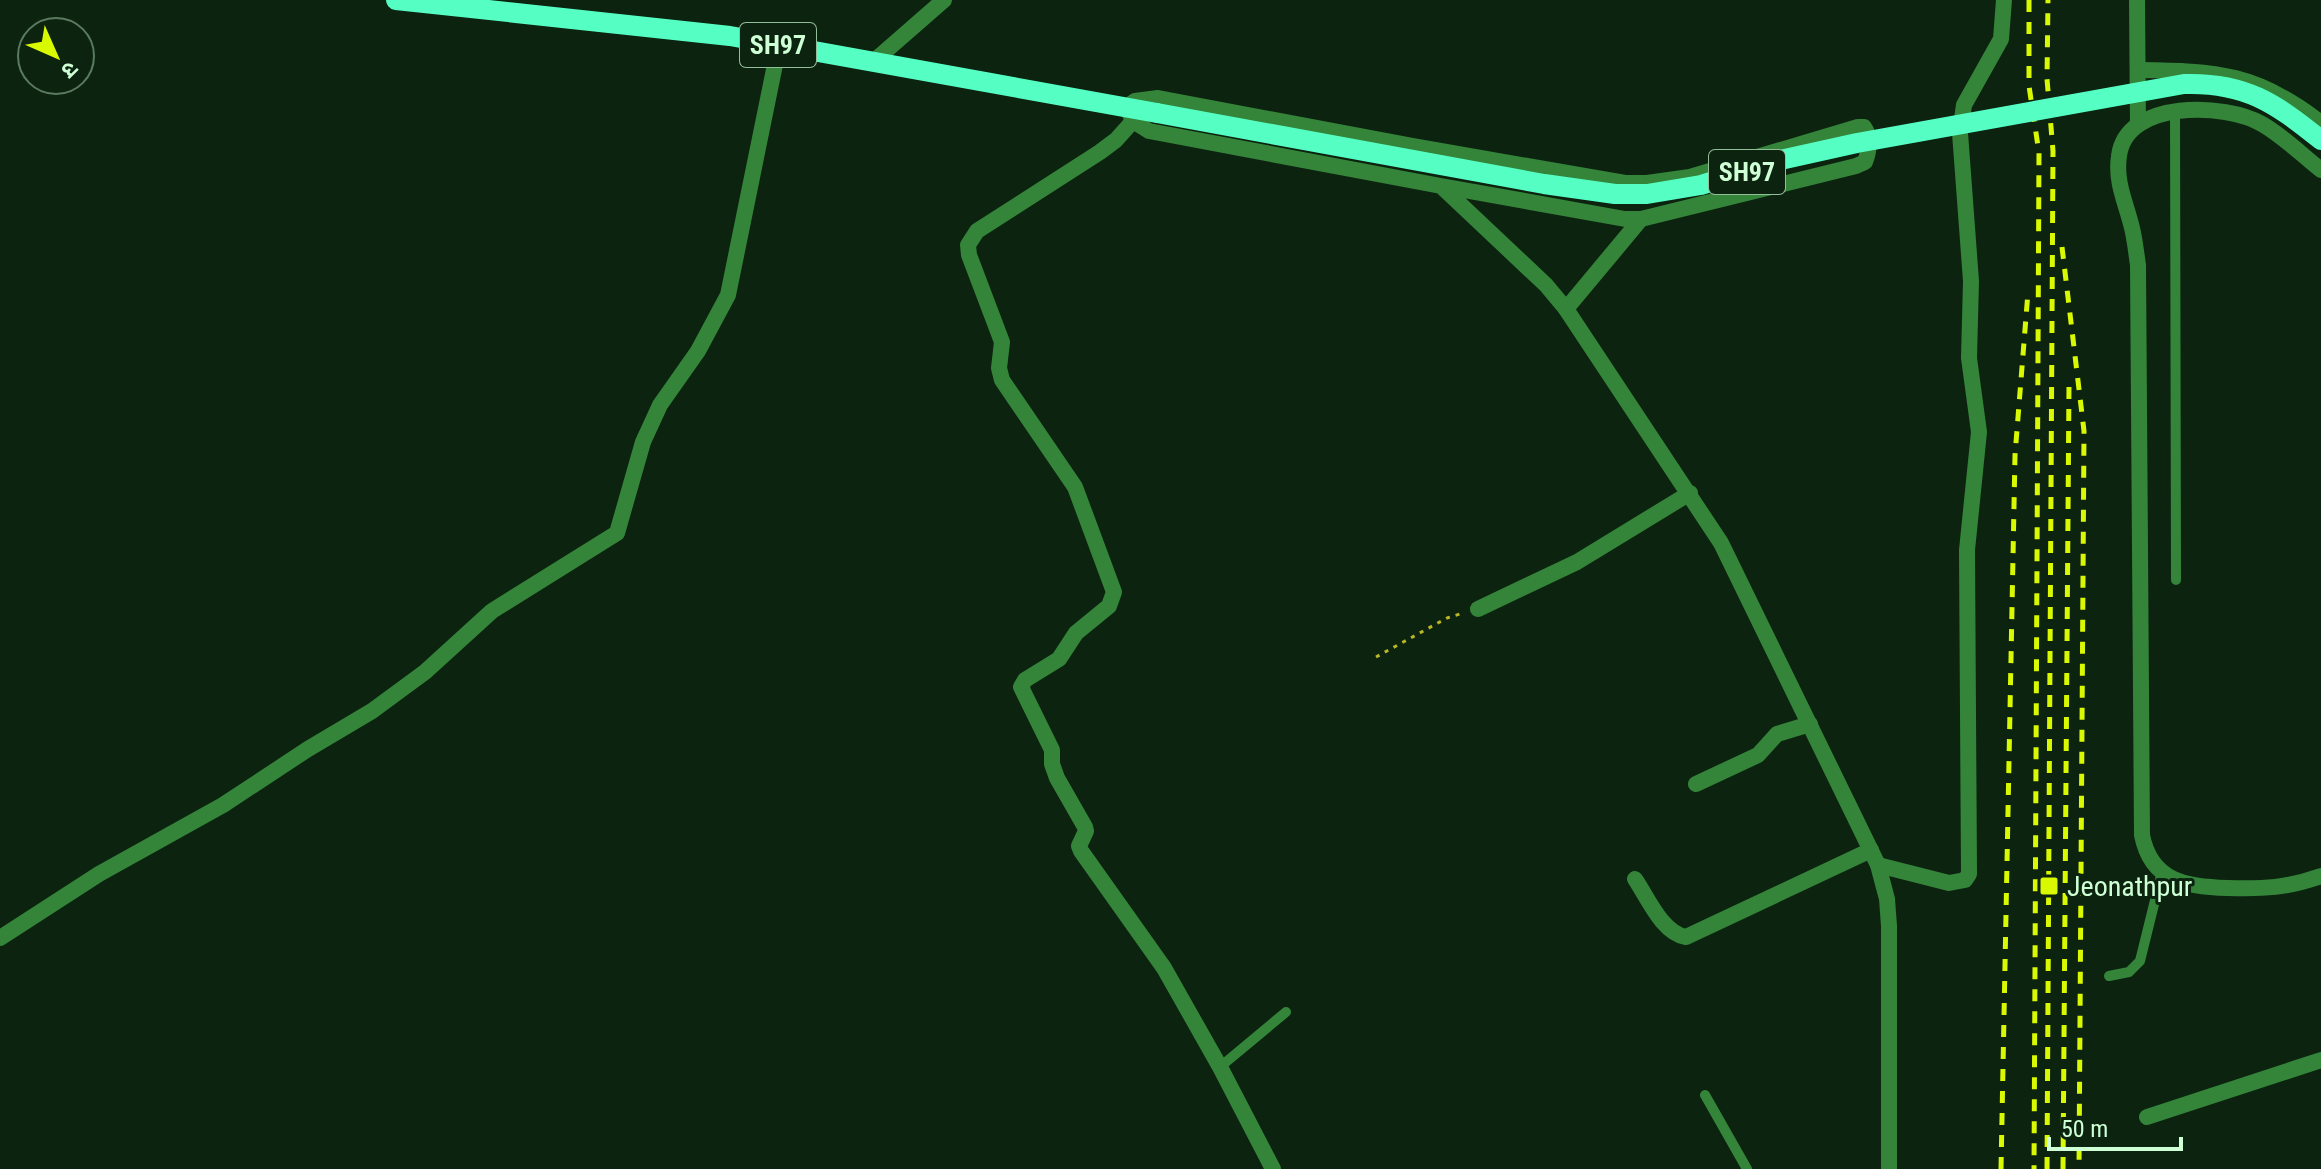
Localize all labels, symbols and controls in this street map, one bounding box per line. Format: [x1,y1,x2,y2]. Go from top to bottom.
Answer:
north arrow [16,16,96,96]
road number: SH97 [740,23,816,67]
text: उ [56,56,83,84]
road number: SH97 [1709,150,1785,194]
place label: Jeonathpur [2067,870,2192,903]
marker: Jeonathpur [2038,875,2060,897]
scale bar [2049,1101,2181,1151]
text: 50 m [2061,1115,2108,1143]

